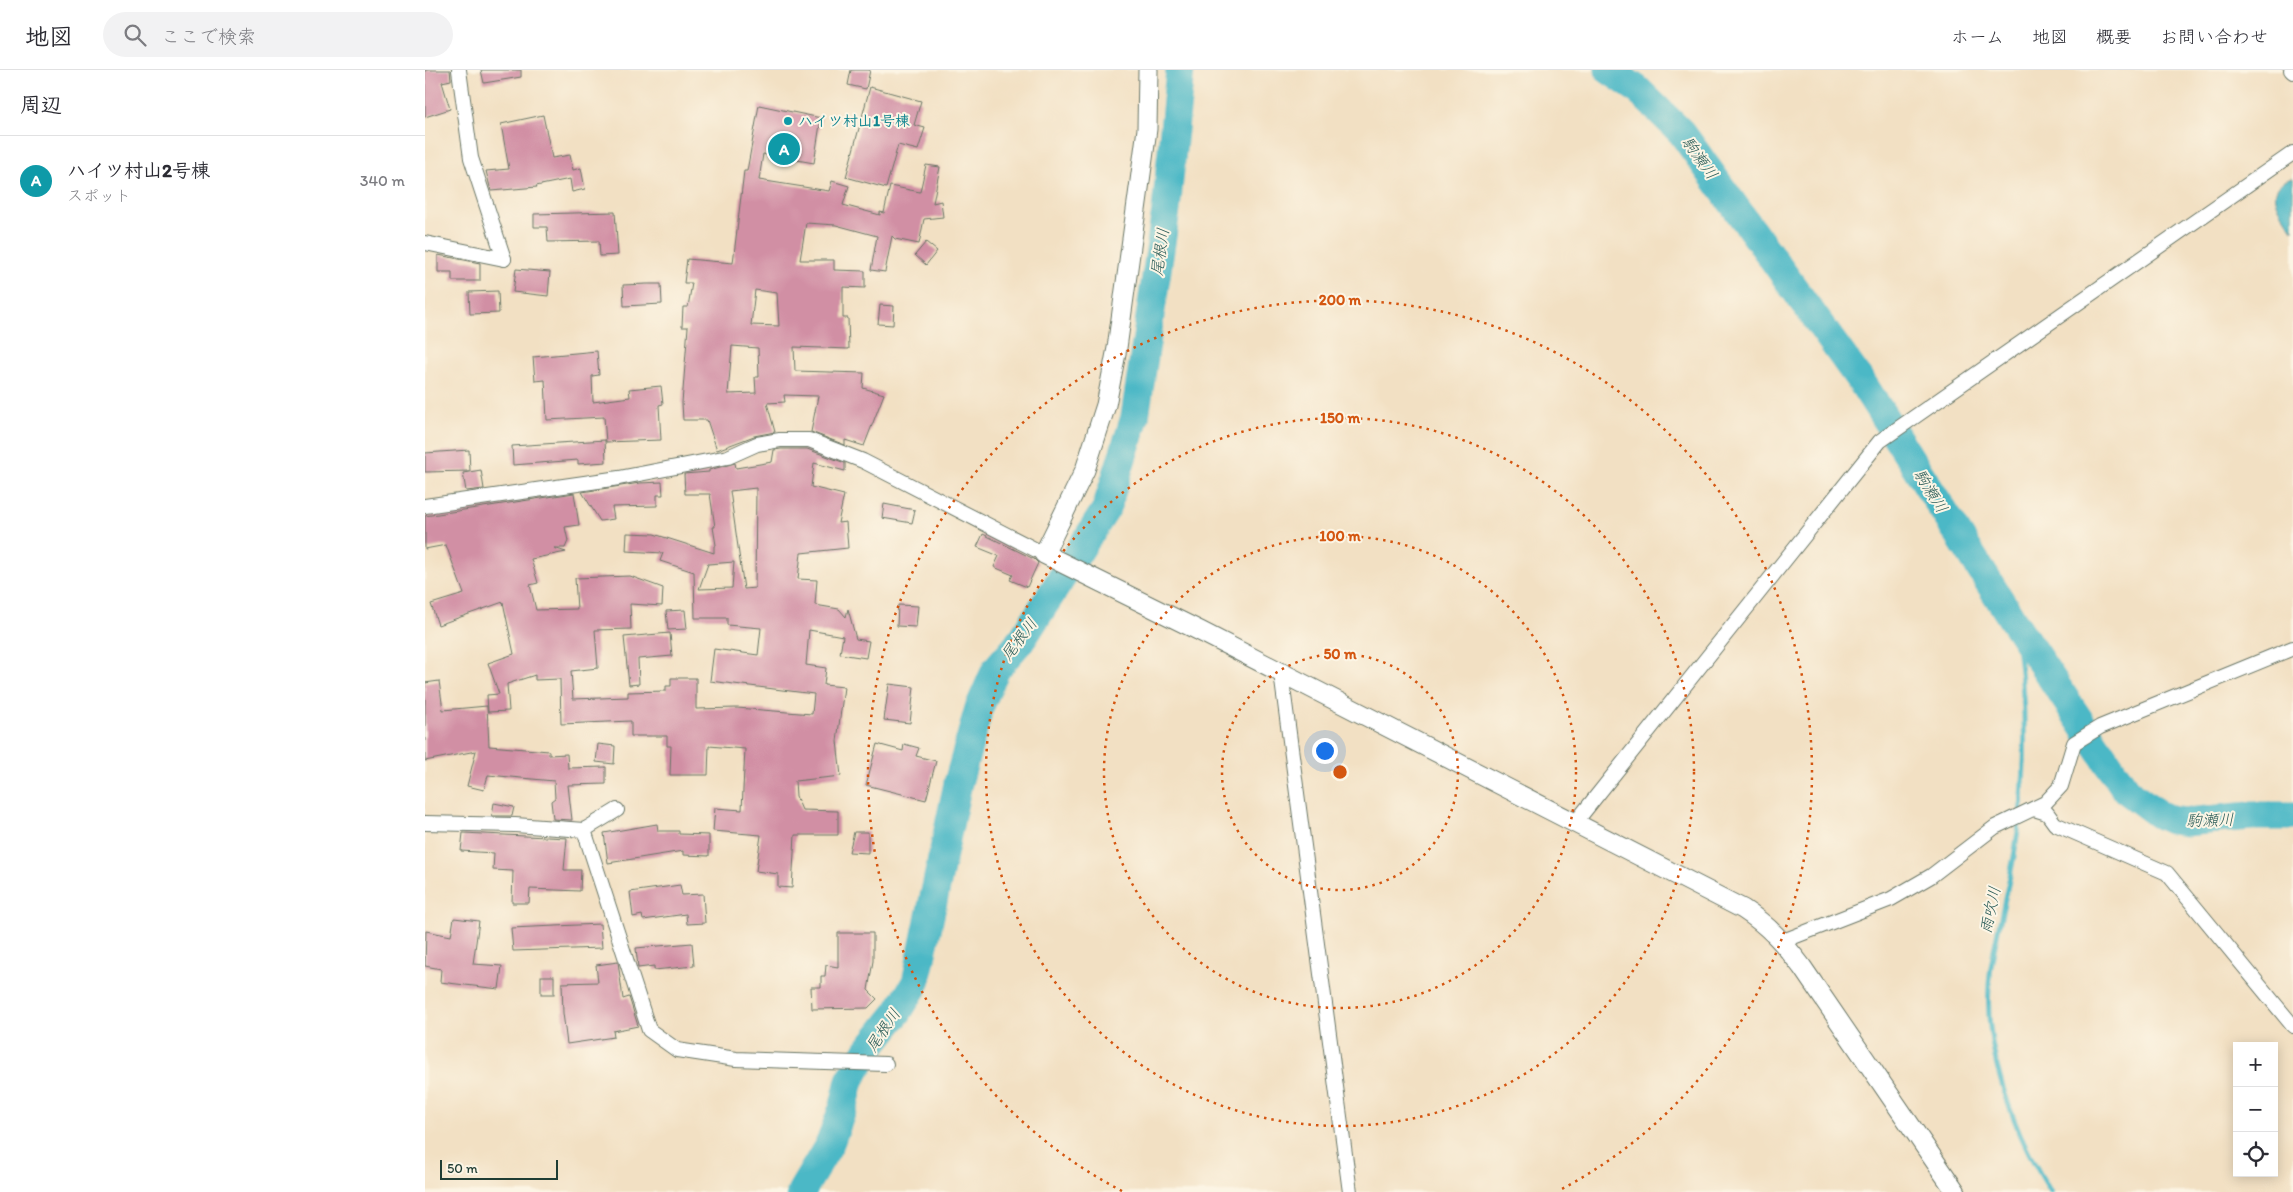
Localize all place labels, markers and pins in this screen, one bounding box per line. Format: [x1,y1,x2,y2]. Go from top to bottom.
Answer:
place label: ハイツ村山1号棟 [798,112,910,130]
marker: ハイツ村山1号棟 [782,115,794,127]
pin: A [768,130,800,168]
centre of rings [1331,763,1349,781]

